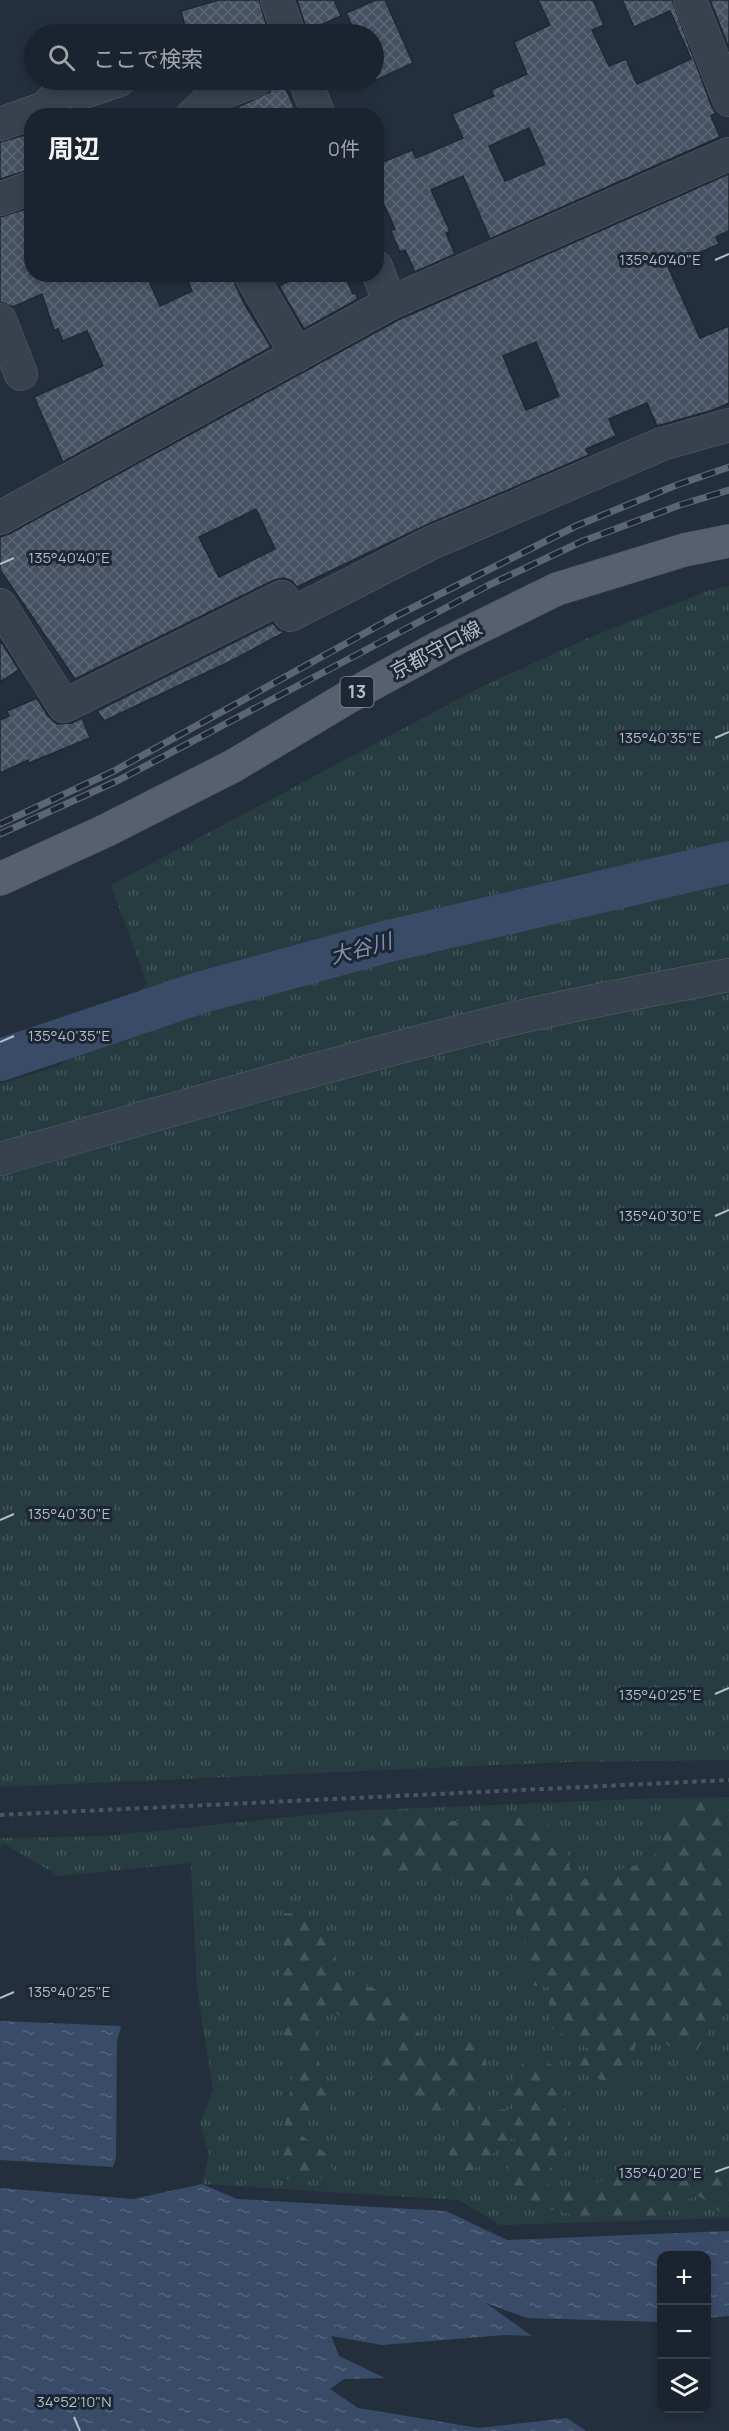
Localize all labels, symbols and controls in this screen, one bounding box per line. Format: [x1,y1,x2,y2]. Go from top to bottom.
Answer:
search box [24,24,384,90]
icon: search [45,41,78,74]
text: ここで検索 [93,44,203,74]
text: 周辺 [48,130,100,166]
text: 0件 [328,135,360,162]
text: 135°40'40"E [619,249,701,270]
text: 135°40'40"E [28,547,110,568]
street label: 京都守口線 [385,614,486,685]
road number: 13 [340,677,374,707]
text: 135°40'35"E [619,727,701,748]
water label: 大谷川 [327,926,397,970]
text: 135°40'35"E [28,1025,110,1046]
text: 135°40'30"E [619,1205,701,1226]
text: 135°40'30"E [28,1503,110,1524]
text: 135°40'25"E [619,1684,701,1705]
text: 135°40'25"E [28,1981,110,2002]
text: 135°40'20"E [619,2162,701,2183]
map controls [657,2251,711,2413]
button: + [657,2251,711,2305]
button: − [657,2305,711,2359]
button: layers [657,2359,711,2413]
text: 34°52'10"N [36,2391,112,2412]

